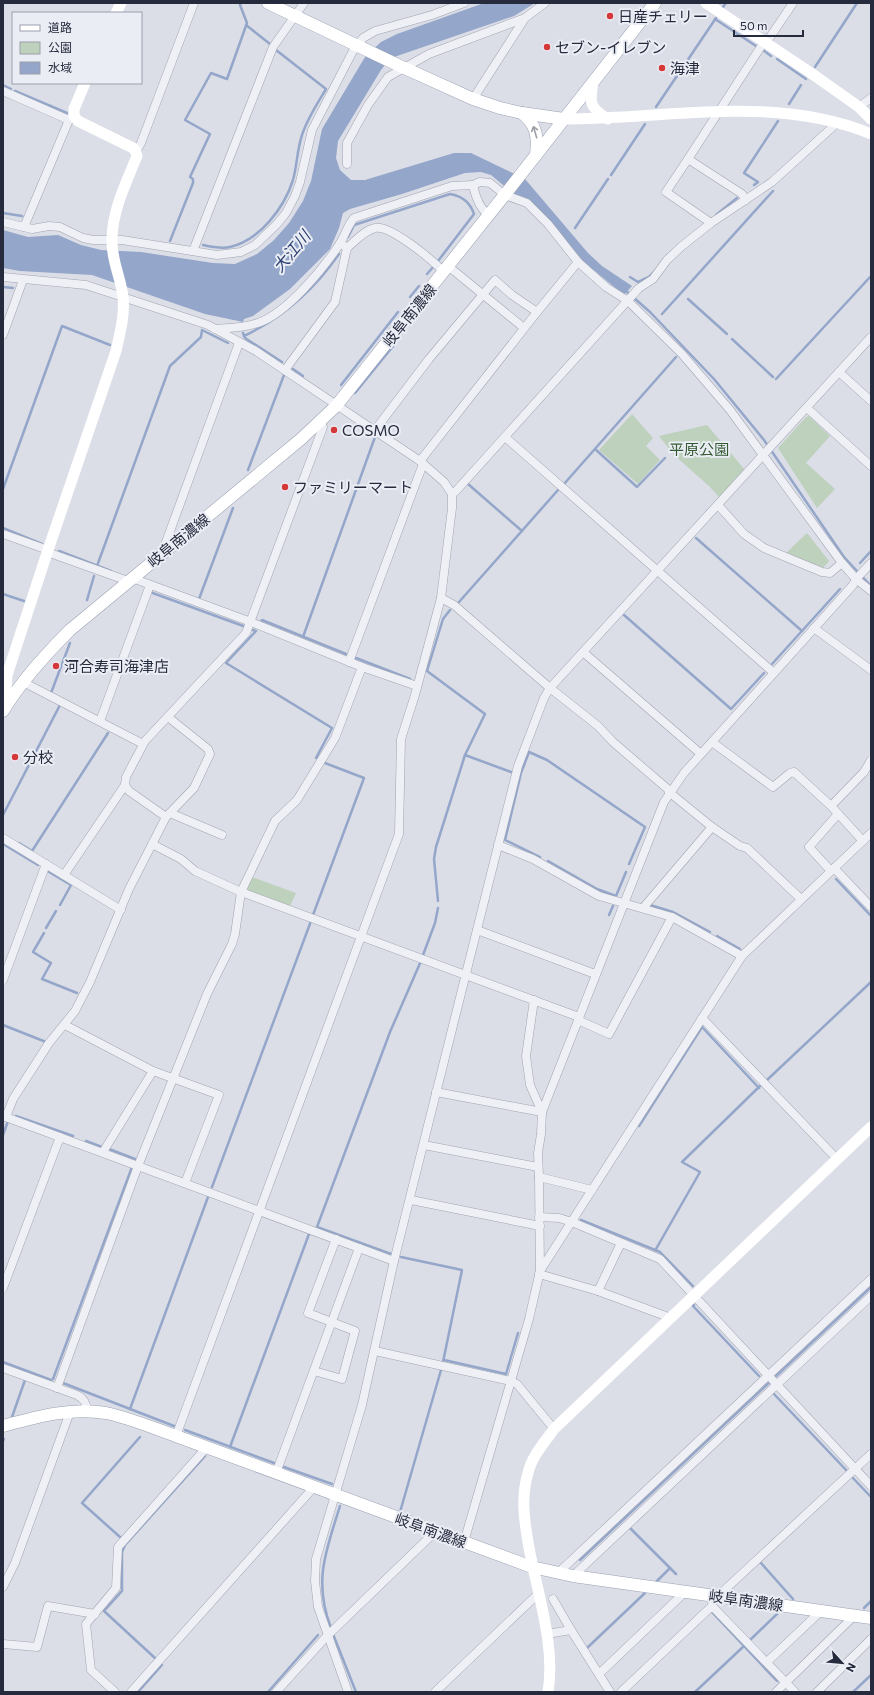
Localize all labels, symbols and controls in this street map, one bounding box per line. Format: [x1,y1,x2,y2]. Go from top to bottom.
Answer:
place label: 日産チェリー [618,7,708,25]
marker: 日産チェリー [605,11,615,21]
legend [12,12,142,84]
scale bar [734,12,803,38]
text: 50 m [740,18,768,32]
text: 道路 [48,20,72,34]
place label: セブン-イレブン [555,38,666,56]
text: 公園 [48,40,72,54]
marker: セブン-イレブン [542,42,552,52]
place label: 海津 [670,59,700,77]
text: 水域 [48,60,72,74]
marker: 海津 [657,63,667,73]
one-way arrow [531,125,538,138]
water label: 大江川 [268,225,315,275]
street label: 岐阜南濃線 [378,280,440,350]
place label: COSMO [342,421,400,439]
marker: COSMO [329,425,339,435]
park label: 平原公園 [669,440,729,458]
place label: ファミリーマート [293,478,413,496]
marker: ファミリーマート [280,482,290,492]
street label: 岐阜南濃線 [143,509,213,571]
place label: 河合寿司海津店 [64,657,169,675]
marker: 河合寿司海津店 [51,661,61,671]
place label: 分校 [23,748,53,766]
marker: 分校 [10,752,20,762]
street label: 岐阜南濃線 [393,1509,469,1551]
street label: 岐阜南濃線 [708,1586,784,1614]
north arrow [822,1643,862,1683]
text: N [844,1661,859,1674]

